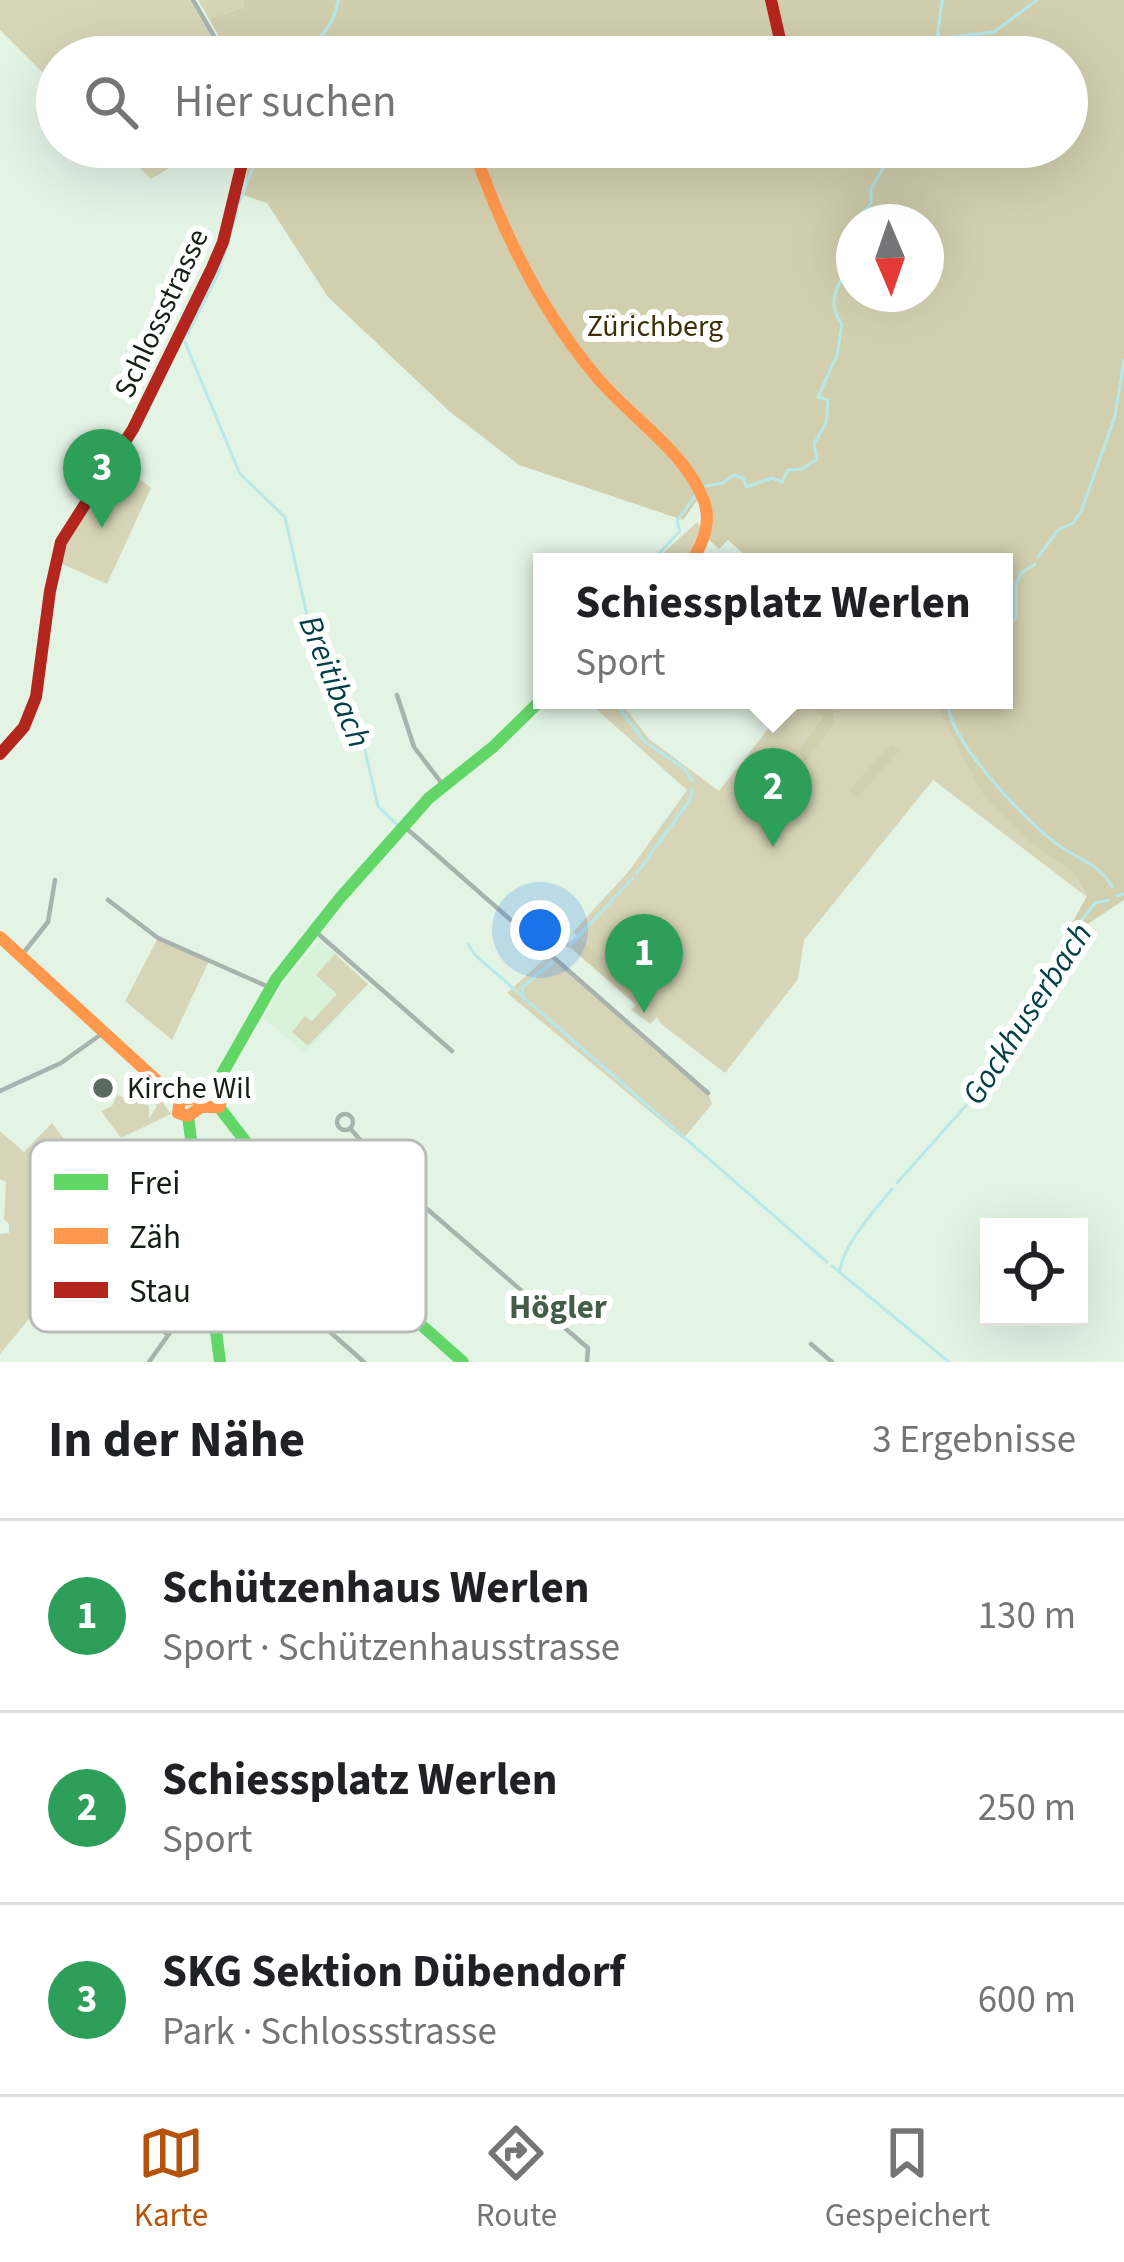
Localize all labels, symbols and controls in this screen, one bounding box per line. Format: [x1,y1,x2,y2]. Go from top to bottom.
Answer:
search box [36,36,1088,168]
icon: search [78,69,144,135]
text: Hier suchen [174,70,397,134]
north arrow [836,204,944,312]
street label: Schlossstrasse [104,222,219,405]
park label: Zürichberg [587,305,723,348]
pin: 3 [63,429,141,528]
popup [533,553,1013,709]
text: Schiessplatz Werlen [575,571,971,635]
water label: Breitibach [287,608,382,755]
text: Sport [575,635,666,691]
pin: 2 [734,748,812,847]
your location [510,900,570,960]
pin: 1 [605,914,683,1013]
water label: Gockhuserbach [951,914,1104,1114]
place label: Kirche Wil [127,1067,251,1110]
marker: Kirche Wil [90,1075,116,1101]
legend [30,1140,426,1332]
text: Frei [129,1160,180,1207]
text: Zäh [129,1214,181,1261]
map controls [980,1218,1088,1326]
button: locate [980,1218,1088,1326]
text: Stau [129,1268,191,1315]
district label: Högler [509,1284,608,1331]
text: In der Nähe [48,1404,305,1476]
text: 3 Ergebnisse [872,1412,1076,1468]
text: Schützenhaus Werlen [162,1556,590,1620]
text: 1 [77,1588,97,1644]
text: 130 m [978,1588,1076,1644]
text: Sport · Schützenhausstrasse [162,1620,620,1676]
text: Schiessplatz Werlen [162,1748,558,1812]
text: 2 [77,1780,97,1836]
text: 250 m [978,1780,1076,1836]
text: Sport [162,1812,252,1868]
text: SKG Sektion Dübendorf [162,1940,625,2004]
text: 3 [77,1972,97,2028]
text: 600 m [978,1972,1076,2028]
text: Park · Schlossstrasse [162,2004,497,2060]
tab: Karte [134,2120,208,2239]
tab: Route [476,2120,557,2239]
tab: Gespeichert [825,2120,990,2239]

